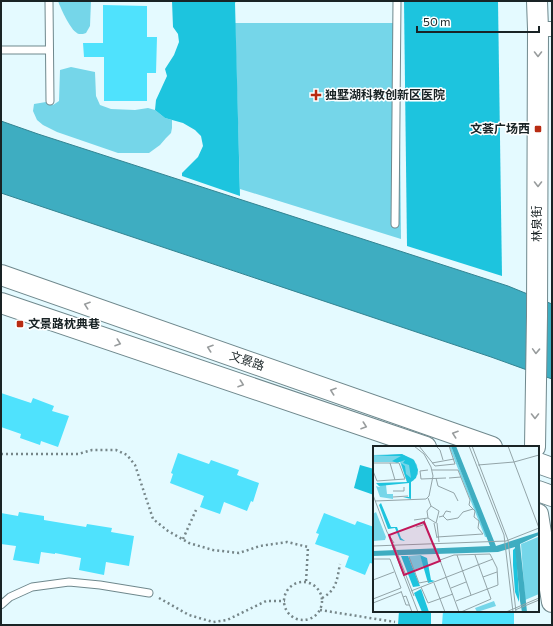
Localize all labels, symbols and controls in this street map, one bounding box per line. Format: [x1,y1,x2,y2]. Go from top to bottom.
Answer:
scale bar [417,8,539,34]
text: 50 m [423,14,451,28]
one-way arrow [534,51,542,57]
place label: 独墅湖科教创新区医院 [325,87,445,101]
marker: 独墅湖科教创新区医院 [310,89,322,101]
place label: 文荟广场西 [470,121,530,135]
marker: 文荟广场西 [533,124,543,134]
one-way arrow [534,181,542,187]
street label: 林泉街 [529,206,543,242]
one-way arrow [84,302,91,310]
place label: 文景路枕典巷 [28,316,100,330]
marker: 文景路枕典巷 [15,319,25,329]
one-way arrow [114,338,121,346]
one-way arrow [206,345,213,353]
street label: 文景路 [228,348,267,373]
one-way arrow [532,348,540,354]
one-way arrow [237,379,244,388]
one-way arrow [329,387,336,396]
one-way arrow [531,413,539,419]
one-way arrow [360,421,367,430]
one-way arrow [452,430,459,439]
inset map [373,446,539,612]

